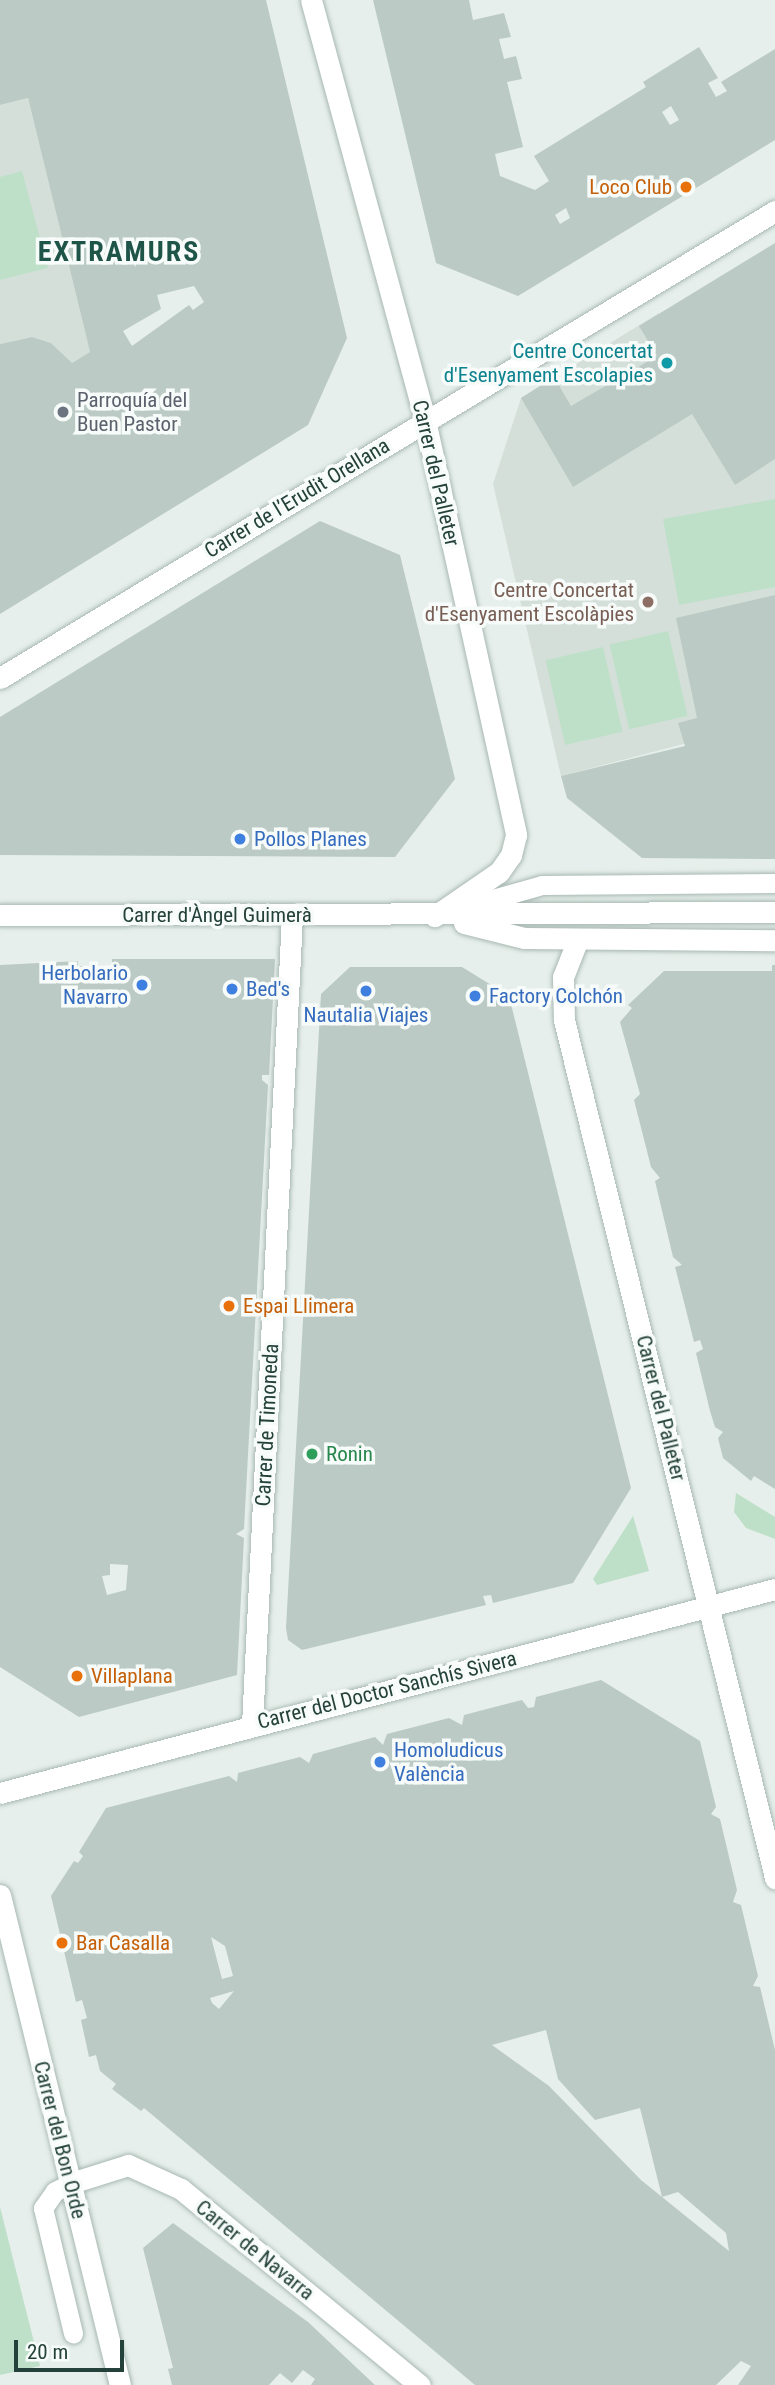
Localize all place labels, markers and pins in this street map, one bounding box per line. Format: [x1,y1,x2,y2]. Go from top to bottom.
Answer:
place label: Loco Club [589,174,672,200]
marker: Loco Club [678,179,694,195]
place label: Centre Concertat d'Esenyament Escolapies [444,338,653,388]
marker: Centre Concertat d'Esenyament Escolapies [659,355,675,371]
place label: Parroquía del Buen Pastor [77,387,187,437]
marker: Parroquía del Buen Pastor [55,404,71,420]
place label: Centre Concertat d'Esenyament Escolàpies [425,577,634,627]
marker: Centre Concertat d'Esenyament Escolàpies [640,594,656,610]
place label: Pollos Planes [254,826,367,852]
marker: Pollos Planes [232,831,248,847]
place label: Herbolario Navarro [41,960,128,1010]
place label: Bed's [246,976,290,1002]
marker: Herbolario Navarro [134,977,150,993]
marker: Bed's [224,981,240,997]
marker: Nautalia Viajes [358,983,374,999]
place label: Factory Colchón [489,983,623,1009]
marker: Factory Colchón [467,988,483,1004]
place label: Nautalia Viajes [304,1002,428,1028]
place label: Espai Llimera [243,1293,354,1319]
marker: Espai Llimera [221,1298,237,1314]
place label: Ronin [326,1441,373,1467]
marker: Ronin [304,1446,320,1462]
place label: Villaplana [91,1663,173,1689]
marker: Villaplana [69,1668,85,1684]
place label: Homoludicus València [394,1737,504,1787]
marker: Homoludicus València [372,1754,388,1770]
place label: Bar Casalla [76,1930,170,1956]
marker: Bar Casalla [54,1935,70,1951]

